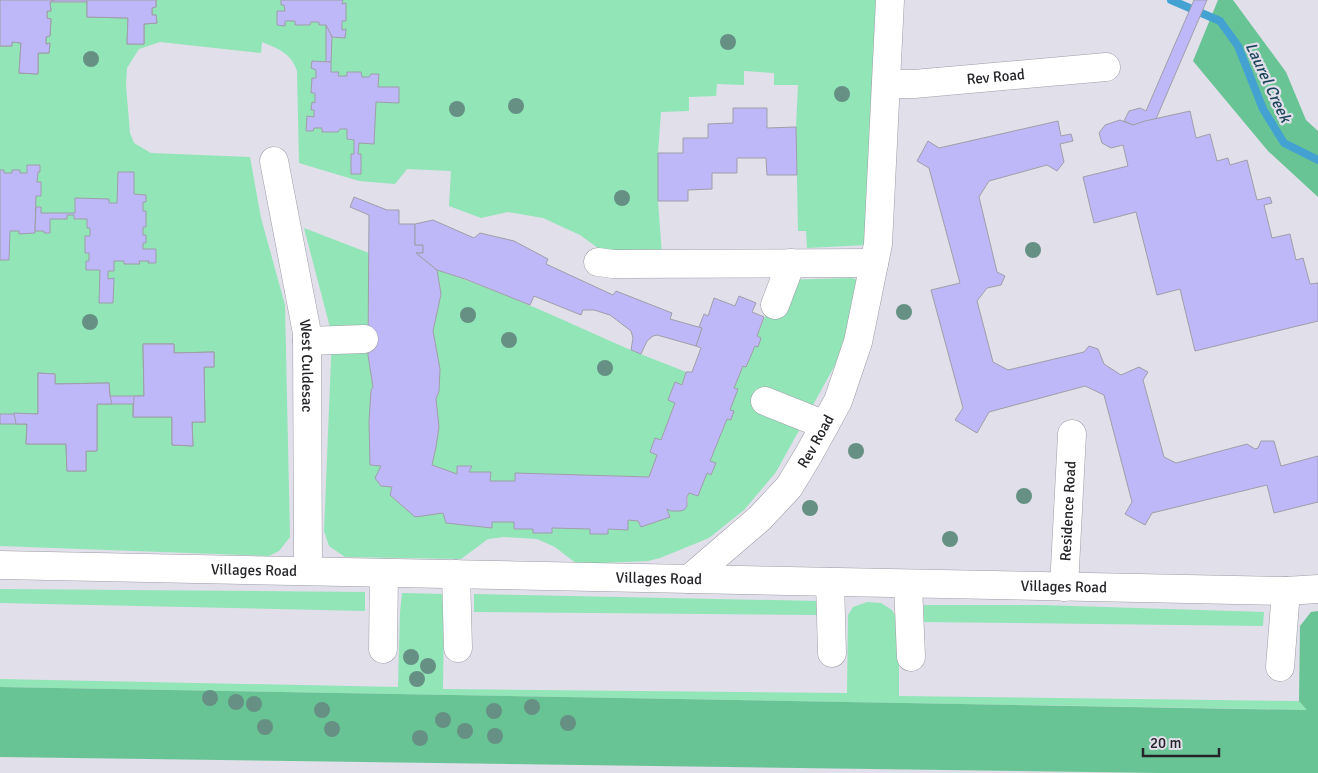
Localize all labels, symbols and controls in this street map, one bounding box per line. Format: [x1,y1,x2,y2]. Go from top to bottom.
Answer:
water label: Laurel Creek [1241,39,1296,127]
street label: Rev Road [966,65,1026,88]
street label: West Culdesac [296,318,316,412]
street label: Rev Road [794,411,838,471]
street label: Residence Road [1056,460,1080,562]
street label: Villages Road [211,560,297,580]
street label: Villages Road [616,568,702,588]
street label: Villages Road [1020,577,1107,596]
scale bar [1143,726,1219,758]
text: 20 m [1150,734,1181,752]

